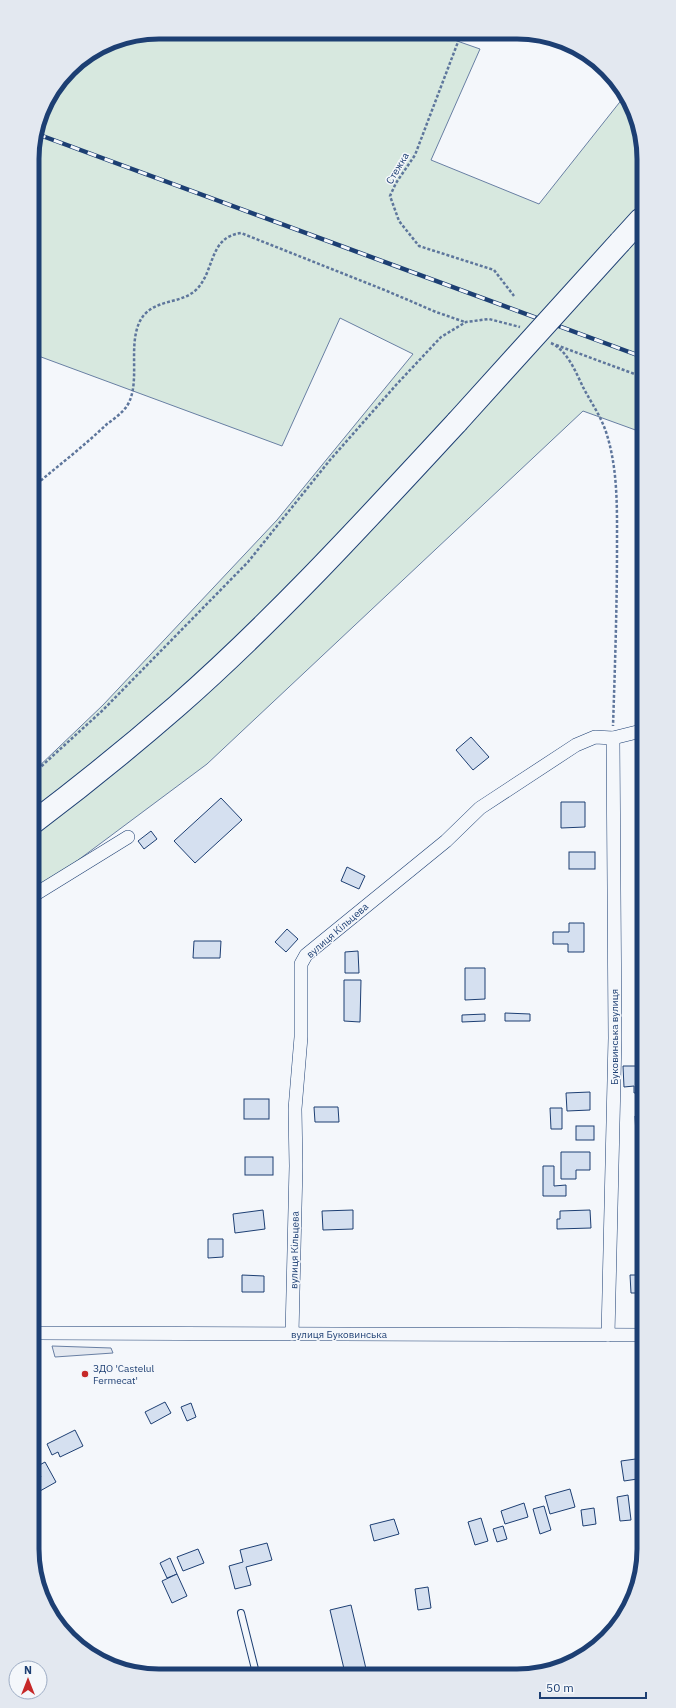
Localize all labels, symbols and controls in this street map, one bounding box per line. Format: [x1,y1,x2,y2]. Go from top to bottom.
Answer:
street label: Стежка [383,150,412,186]
street label: вулиця Кільцева [304,900,371,961]
street label: Буковинська вулиця [608,989,621,1085]
street label: вулиця Кільцева [287,1210,302,1289]
street label: вулиця Буковинська [291,1328,388,1341]
place label: ЗДО 'Castelul Fermecat' [93,1362,155,1387]
marker: ЗДО 'Castelul Fermecat' [80,1369,90,1379]
north arrow [8,1660,48,1700]
text: N [24,1663,32,1677]
scale bar [540,1674,646,1700]
text: 50 m [546,1680,574,1695]

